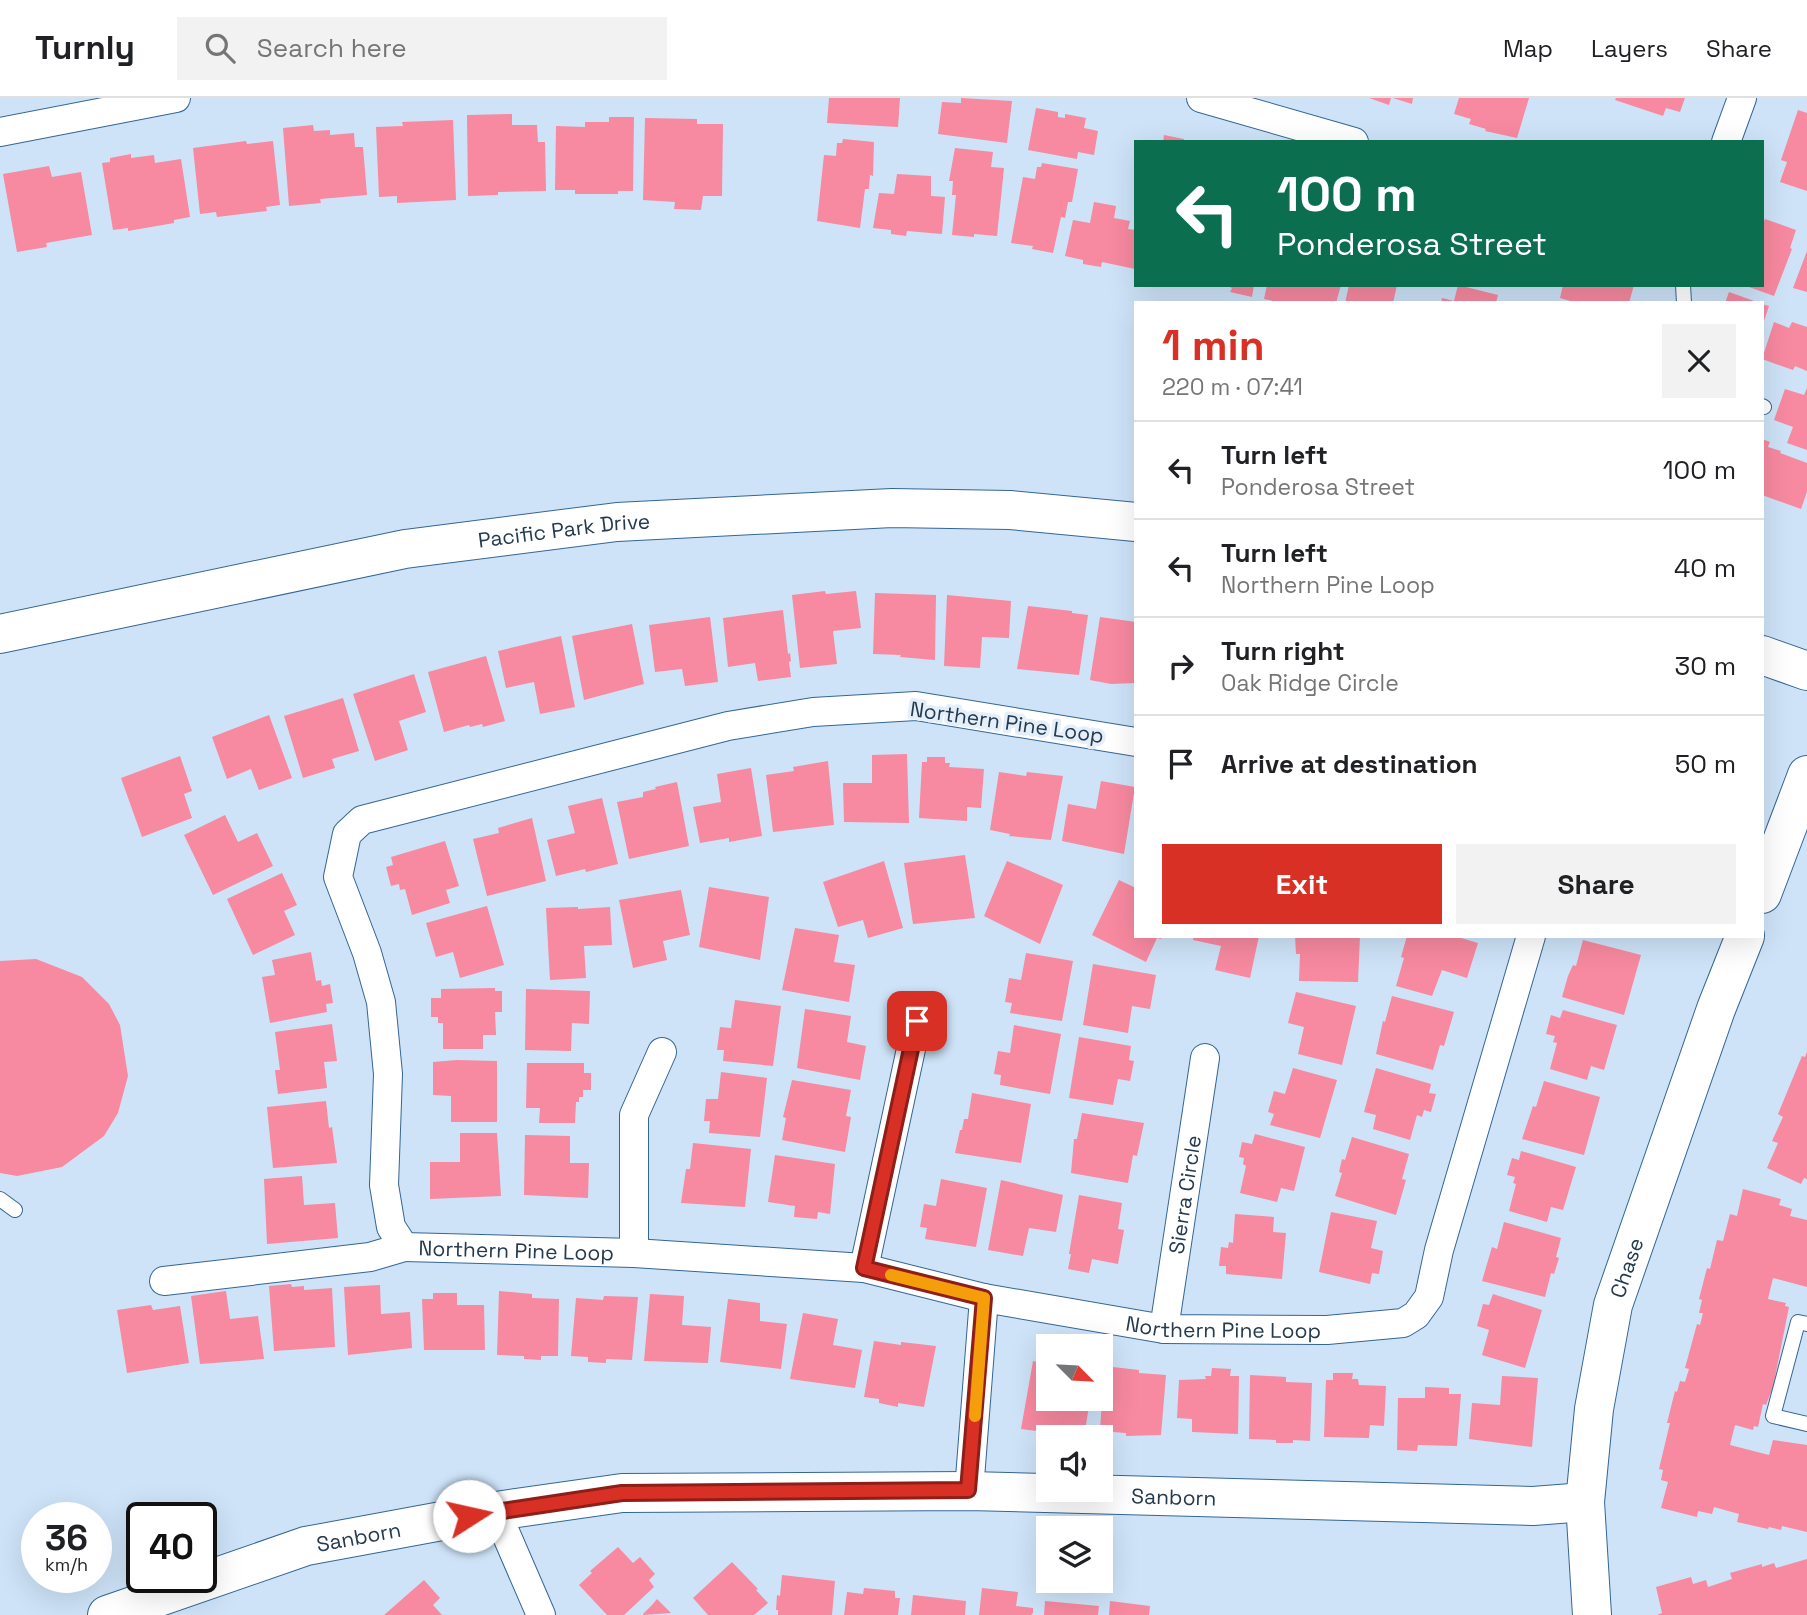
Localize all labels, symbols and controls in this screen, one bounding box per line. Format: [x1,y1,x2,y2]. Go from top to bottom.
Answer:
search box [177,17,667,80]
text: Turnly [35,27,135,69]
icon: search [201,29,239,67]
text: Search here [257,31,407,65]
text: Map [1503,33,1553,64]
text: Layers [1591,33,1668,64]
text: Share [1706,33,1772,64]
text: 100 m [1277,163,1417,225]
icon: left [1162,168,1253,259]
text: Ponderosa Street [1277,224,1547,264]
text: 1 min [1162,319,1265,372]
button: close [1662,324,1736,398]
text: 220 m · 07:41 [1162,372,1303,402]
text: Turn left [1221,438,1328,472]
icon: left [1162,451,1200,489]
text: 100 m [1663,453,1736,487]
text: Ponderosa Street [1221,472,1415,502]
street label: Pacific Park Drive [476,507,651,553]
text: Turn left [1221,536,1328,570]
icon: left [1162,549,1200,587]
text: 40 m [1674,551,1736,585]
text: Northern Pine Loop [1221,570,1435,600]
text: Turn right [1221,634,1345,668]
icon: right [1162,647,1200,685]
text: 30 m [1675,649,1736,683]
text: Oak Ridge Circle [1221,668,1399,698]
street label: Northern Pine Loop [908,695,1106,749]
icon: arrive [1162,745,1200,783]
text: Arrive at destination [1221,747,1478,781]
text: 50 m [1675,747,1736,781]
button: Exit [1162,844,1442,924]
button: Share [1456,844,1736,924]
pin [887,991,947,1051]
icon: arrive [898,1002,936,1040]
street label: Sierra Circle [1162,1133,1207,1256]
street label: Northern Pine Loop [418,1234,614,1266]
street label: Chase [1603,1234,1649,1301]
street label: Northern Pine Loop [1124,1309,1321,1343]
north arrow [1036,1334,1113,1410]
map controls [1036,1334,1113,1593]
button: sound [1036,1425,1113,1502]
position arrow [432,1479,506,1553]
street label: Sanborn [1131,1482,1217,1511]
speed limit sign: 40 [126,1502,217,1593]
street label: Sanborn [314,1515,403,1557]
text: 36 [45,1516,88,1560]
button: layers [1036,1516,1113,1593]
text: km/h [45,1553,88,1576]

